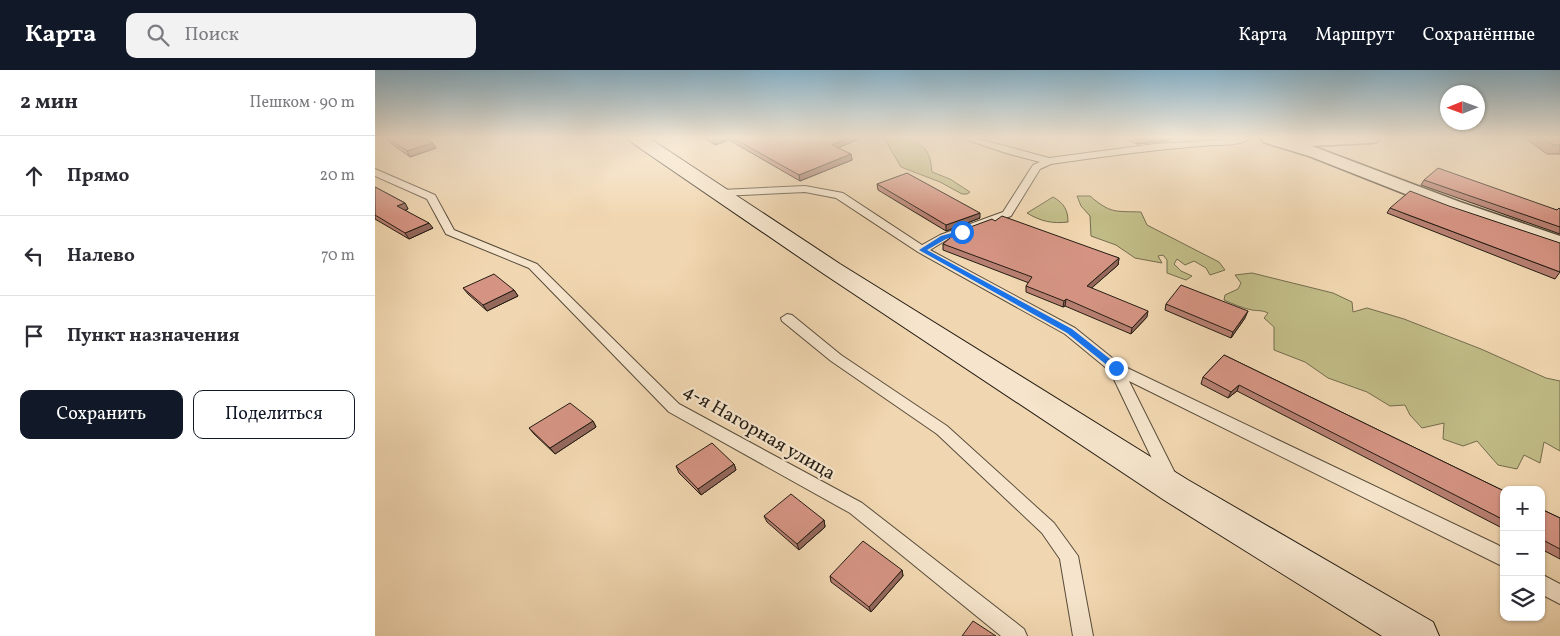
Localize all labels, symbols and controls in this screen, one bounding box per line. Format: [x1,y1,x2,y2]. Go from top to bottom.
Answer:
search box [126,13,476,58]
text: Карта [25,18,96,52]
icon: search [144,21,172,49]
text: Поиск [184,22,239,48]
text: Карта [1238,23,1287,48]
text: Маршрут [1315,23,1395,48]
text: Сохранённые [1423,23,1535,48]
north arrow [1440,85,1485,130]
text: 2 мин [20,88,78,117]
text: Пешком · 90 m [250,92,355,114]
icon: ahead [20,162,48,190]
text: Прямо [67,163,129,189]
text: 20 m [320,165,355,187]
route start [951,221,974,244]
icon: left [20,242,48,270]
text: Налево [67,243,135,269]
text: 70 m [321,245,355,267]
icon: arrive [20,322,48,350]
text: Пункт назначения [67,323,240,349]
route end [1105,357,1128,380]
street label: 4-я Нагорная улица [678,378,840,487]
button: Сохранить [20,390,183,439]
button: Поделиться [193,390,355,439]
map controls [1500,486,1545,621]
button: + [1500,486,1545,531]
button: − [1500,531,1545,576]
button: layers [1500,576,1545,621]

